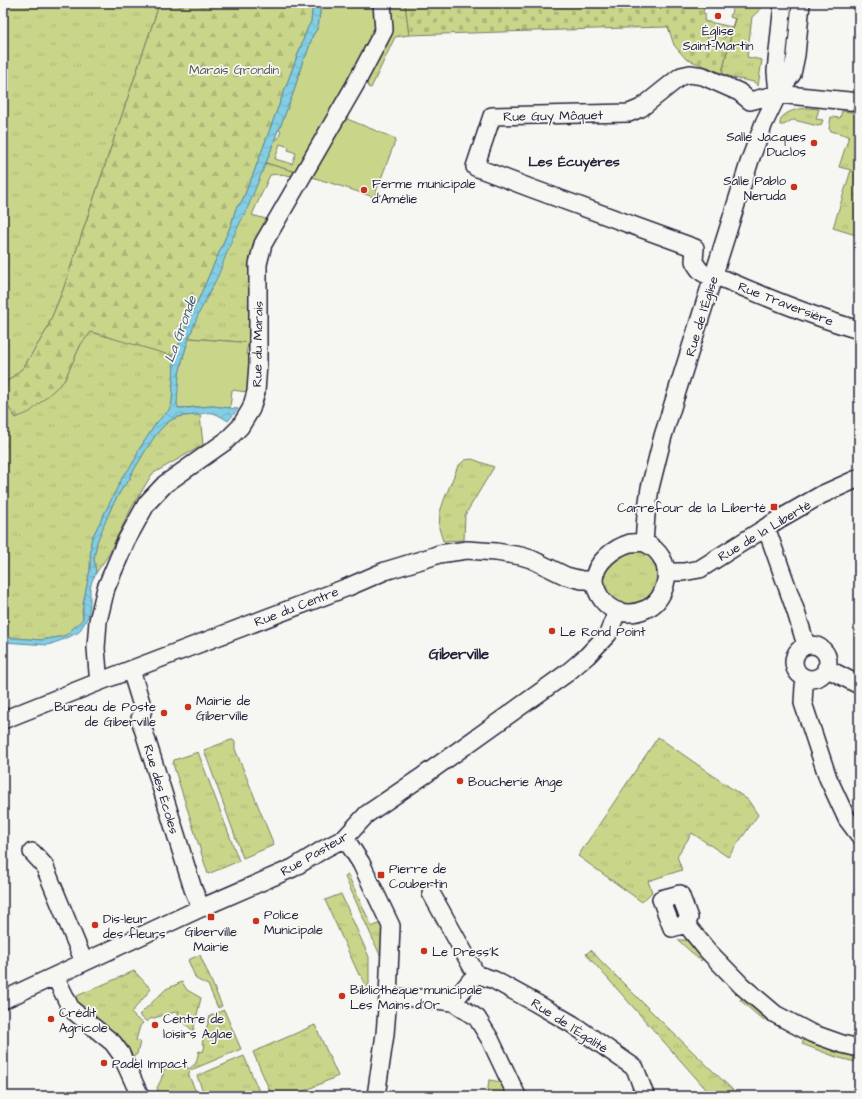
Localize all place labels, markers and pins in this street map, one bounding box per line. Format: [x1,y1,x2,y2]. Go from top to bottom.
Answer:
marker: Église Saint-Martin [713,11,723,21]
place label: Église Saint-Martin [683,22,754,55]
place label: Salle Jacques Duclos [726,128,806,161]
marker: Salle Jacques Duclos [809,138,819,148]
place label: Salle Pablo Neruda [723,172,787,205]
place label: Ferme municipale d'Amélie [372,175,476,208]
marker: Salle Pablo Neruda [789,182,799,192]
marker: Ferme municipale d'Amélie [359,185,369,195]
place label: Carrefour de la Liberté [617,499,766,517]
marker: Carrefour de la Liberté [769,502,779,512]
place label: Le Rond Point [560,623,646,641]
marker: Le Rond Point [547,626,557,636]
place label: Mairie de Giberville [196,692,250,725]
place label: Bureau de Poste de Giberville [54,698,156,731]
marker: Mairie de Giberville [183,702,193,712]
marker: Bureau de Poste de Giberville [159,708,169,718]
place label: Boucherie Ange [468,773,563,792]
marker: Boucherie Ange [455,776,465,786]
place label: Pierre de Coubertin [389,860,448,893]
marker: Pierre de Coubertin [376,870,386,880]
place label: Police Municipale [264,906,323,939]
place label: Dis-leur des fleurs [103,910,166,943]
marker: Giberville Mairie [206,912,216,922]
marker: Police Municipale [251,916,261,926]
marker: Dis-leur des fleurs [90,920,100,930]
place label: Giberville Mairie [185,923,237,956]
place label: Le Dress’K [432,943,499,961]
marker: Le Dress’K [419,946,429,956]
place label: Bibliothèque municipale Les Mains d'Or [350,981,482,1014]
marker: Bibliothèque municipale Les Mains d'Or [337,991,347,1001]
place label: Crédit Agricole [59,1004,108,1038]
place label: Centre de loisirs Aglae [163,1010,232,1044]
marker: Crédit Agricole [46,1014,56,1024]
marker: Centre de loisirs Aglae [150,1020,160,1030]
place label: Padel Impact [112,1055,188,1073]
marker: Padel Impact [99,1058,109,1068]

